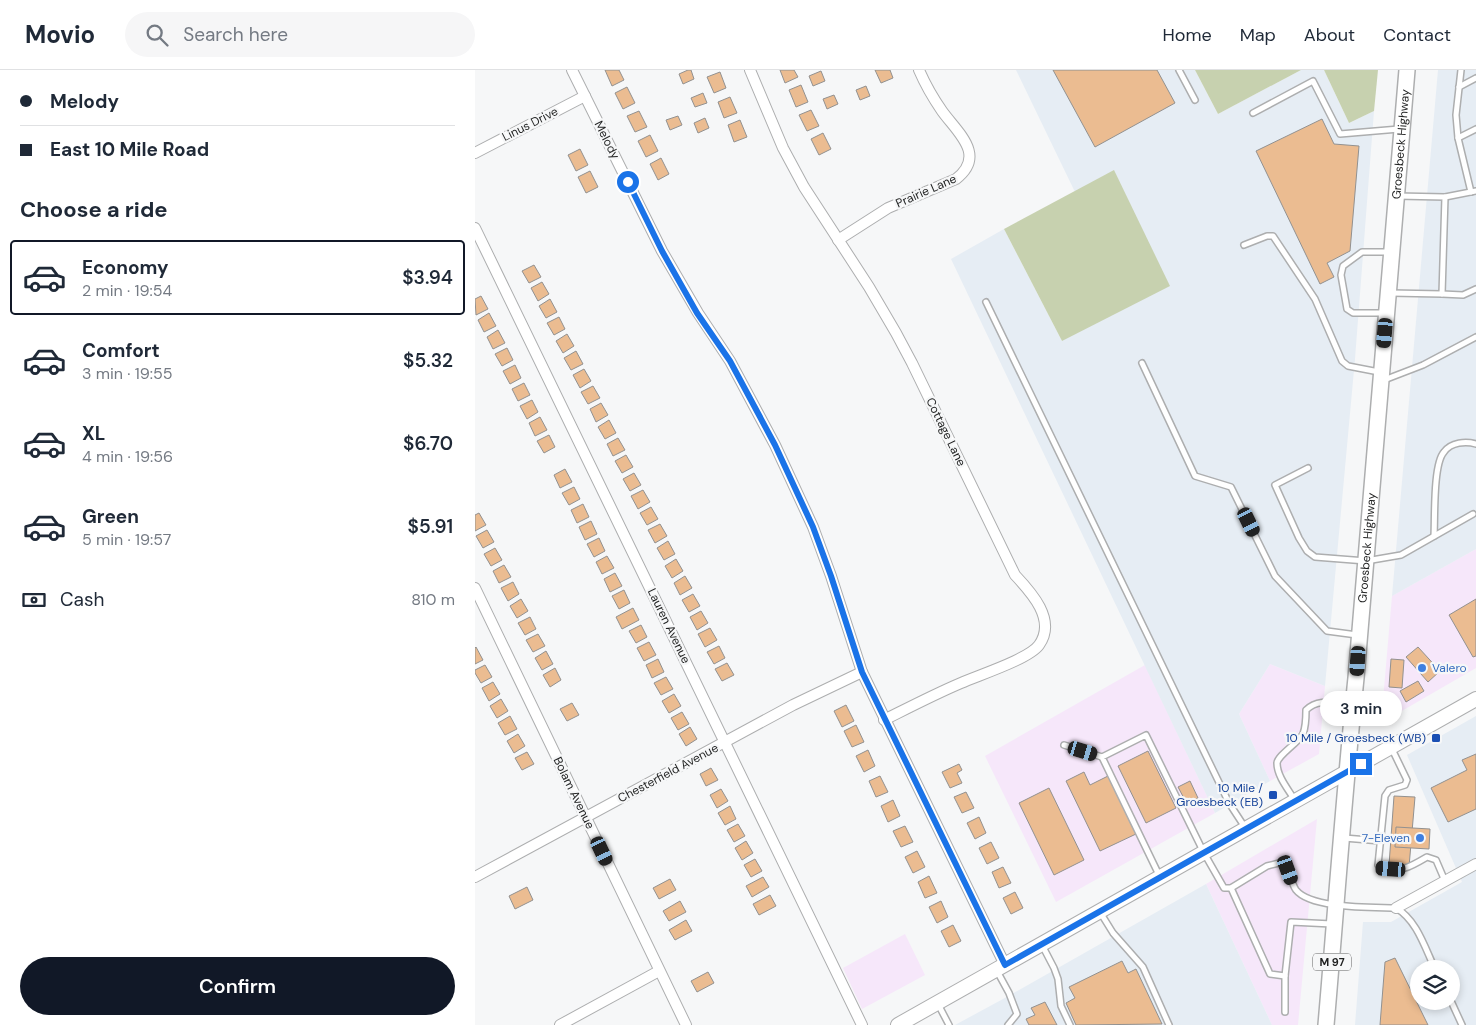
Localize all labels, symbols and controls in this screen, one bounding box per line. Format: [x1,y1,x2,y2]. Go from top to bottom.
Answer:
search box [125,12,475,57]
text: Movio [25,19,95,50]
icon: search [143,21,171,49]
text: Search here [183,22,288,47]
text: Home [1162,23,1212,47]
text: Map [1240,23,1276,47]
text: About [1304,23,1355,47]
text: Contact [1383,23,1451,47]
street label: Groesbeck Highway [1388,88,1413,200]
text: Melody [50,89,119,114]
street label: Linus Drive [499,103,561,145]
street label: Melody [591,118,624,162]
text: East 10 Mile Road [50,137,209,162]
street label: Prairie Lane [893,170,959,211]
route start [617,171,639,193]
text: Choose a ride [20,195,168,224]
icon: car [22,255,67,300]
text: Economy [82,255,169,280]
text: $3.94 [402,265,453,290]
text: 2 min · 19:54 [82,280,172,301]
car [1376,317,1393,349]
icon: car [22,338,67,383]
text: Comfort [82,338,160,363]
text: $5.32 [403,348,453,373]
text: 3 min · 19:55 [82,363,172,384]
street label: Cottage Lane [922,395,970,469]
icon: car [22,421,67,466]
text: XL [82,421,105,446]
text: $6.70 [403,431,453,456]
text: 4 min · 19:56 [82,446,173,467]
street label: Groesbeck Highway [1354,492,1380,603]
icon: car [22,504,67,549]
text: Green [82,504,139,529]
car [1235,505,1262,539]
text: $5.91 [408,514,453,539]
text: 5 min · 19:57 [82,529,171,550]
icon: cash [20,586,48,614]
street label: Lauren Avenue [644,586,694,666]
text: Cash [60,587,104,612]
text: 810 m [411,589,455,610]
car [1349,646,1366,676]
place label: Valero [1432,660,1467,676]
marker: Valero [1416,662,1428,674]
callout: 3 min [1320,692,1402,726]
text: 3 min [1340,698,1382,719]
place label: 10 Mile / Groesbeck (WB) [1286,730,1426,746]
marker: 10 Mile / Groesbeck (WB) [1430,732,1442,744]
car [1066,739,1099,763]
street label: Chesterfield Avenue [615,740,721,806]
route end [1350,753,1372,775]
street label: Bolam Avenue [550,754,598,832]
place label: 10 Mile / Groesbeck (EB) [1176,780,1263,810]
marker: 10 Mile / Groesbeck (EB) [1267,789,1279,801]
place label: 7-Eleven [1362,830,1410,846]
marker: 7-Eleven [1414,832,1426,844]
car [588,834,615,868]
car [1275,853,1300,887]
car [1375,860,1406,878]
road number: M 97 [1313,954,1351,970]
button: Confirm [20,957,455,1015]
map controls [1410,960,1460,1010]
button: layers [1410,960,1460,1010]

